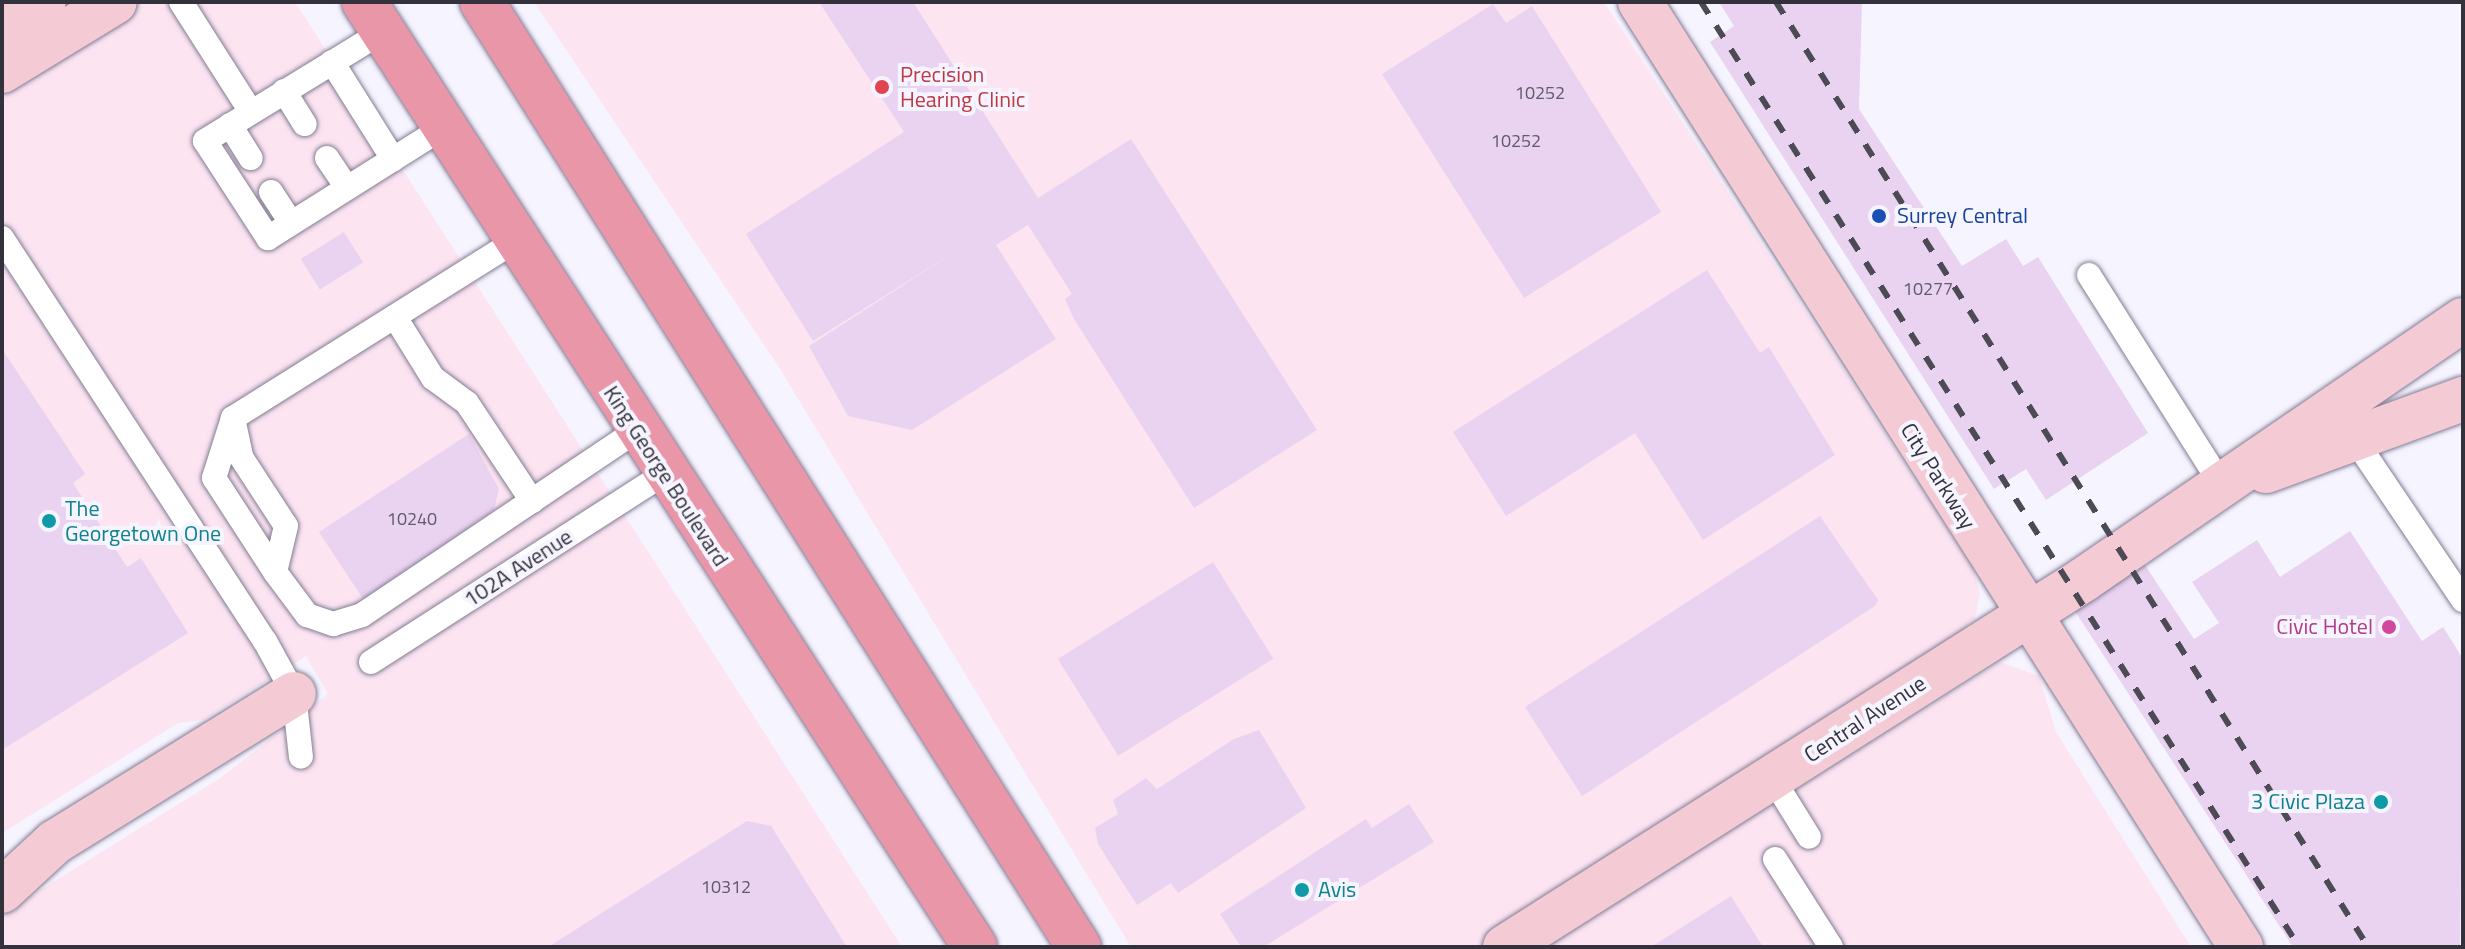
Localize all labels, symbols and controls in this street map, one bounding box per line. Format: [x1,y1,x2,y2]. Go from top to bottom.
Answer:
place label: Precision Hearing Clinic [900,61,1025,112]
marker: Precision Hearing Clinic [871,76,893,98]
house number: 10252 [1515,82,1565,104]
house number: 10252 [1491,130,1541,152]
place label: Surrey Central [1897,203,2028,229]
marker: Surrey Central [1868,205,1890,227]
house number: 10277 [1903,278,1953,300]
street label: King George Boulevard [598,381,734,571]
street label: City Parkway [1895,418,1981,534]
place label: The Georgetown One [65,495,221,546]
house number: 10240 [387,508,437,530]
marker: The Georgetown One [40,512,58,530]
street label: 102A Avenue [459,523,577,613]
place label: Civic Hotel [2276,614,2373,640]
marker: Civic Hotel [2380,618,2398,636]
street label: Central Avenue [1799,670,1931,768]
place label: 3 Civic Plaza [2251,789,2365,815]
marker: 3 Civic Plaza [2372,793,2390,811]
house number: 10312 [701,876,751,898]
place label: Avis [1318,877,1356,903]
marker: Avis [1293,881,1311,899]

